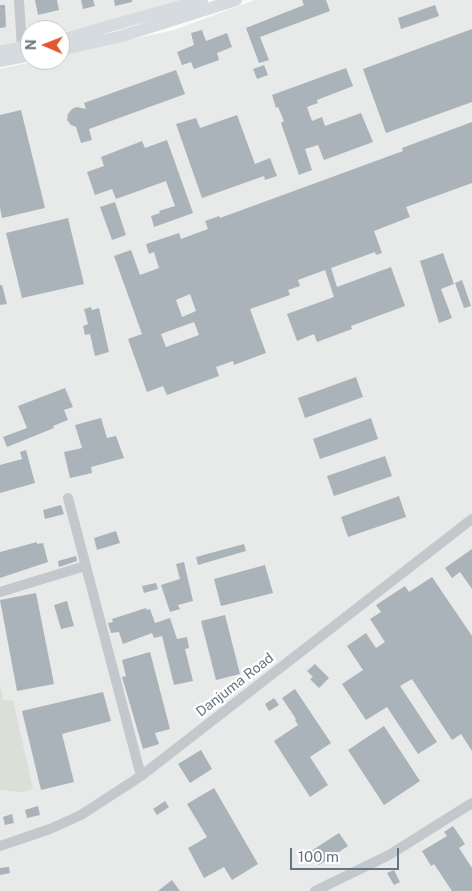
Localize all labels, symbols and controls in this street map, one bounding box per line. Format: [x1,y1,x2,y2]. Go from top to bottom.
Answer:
north arrow [20,20,70,70]
text: N [23,39,39,50]
street label: Danjuma Road [193,650,277,720]
scale bar [292,838,401,870]
text: 100 m [298,848,339,865]

